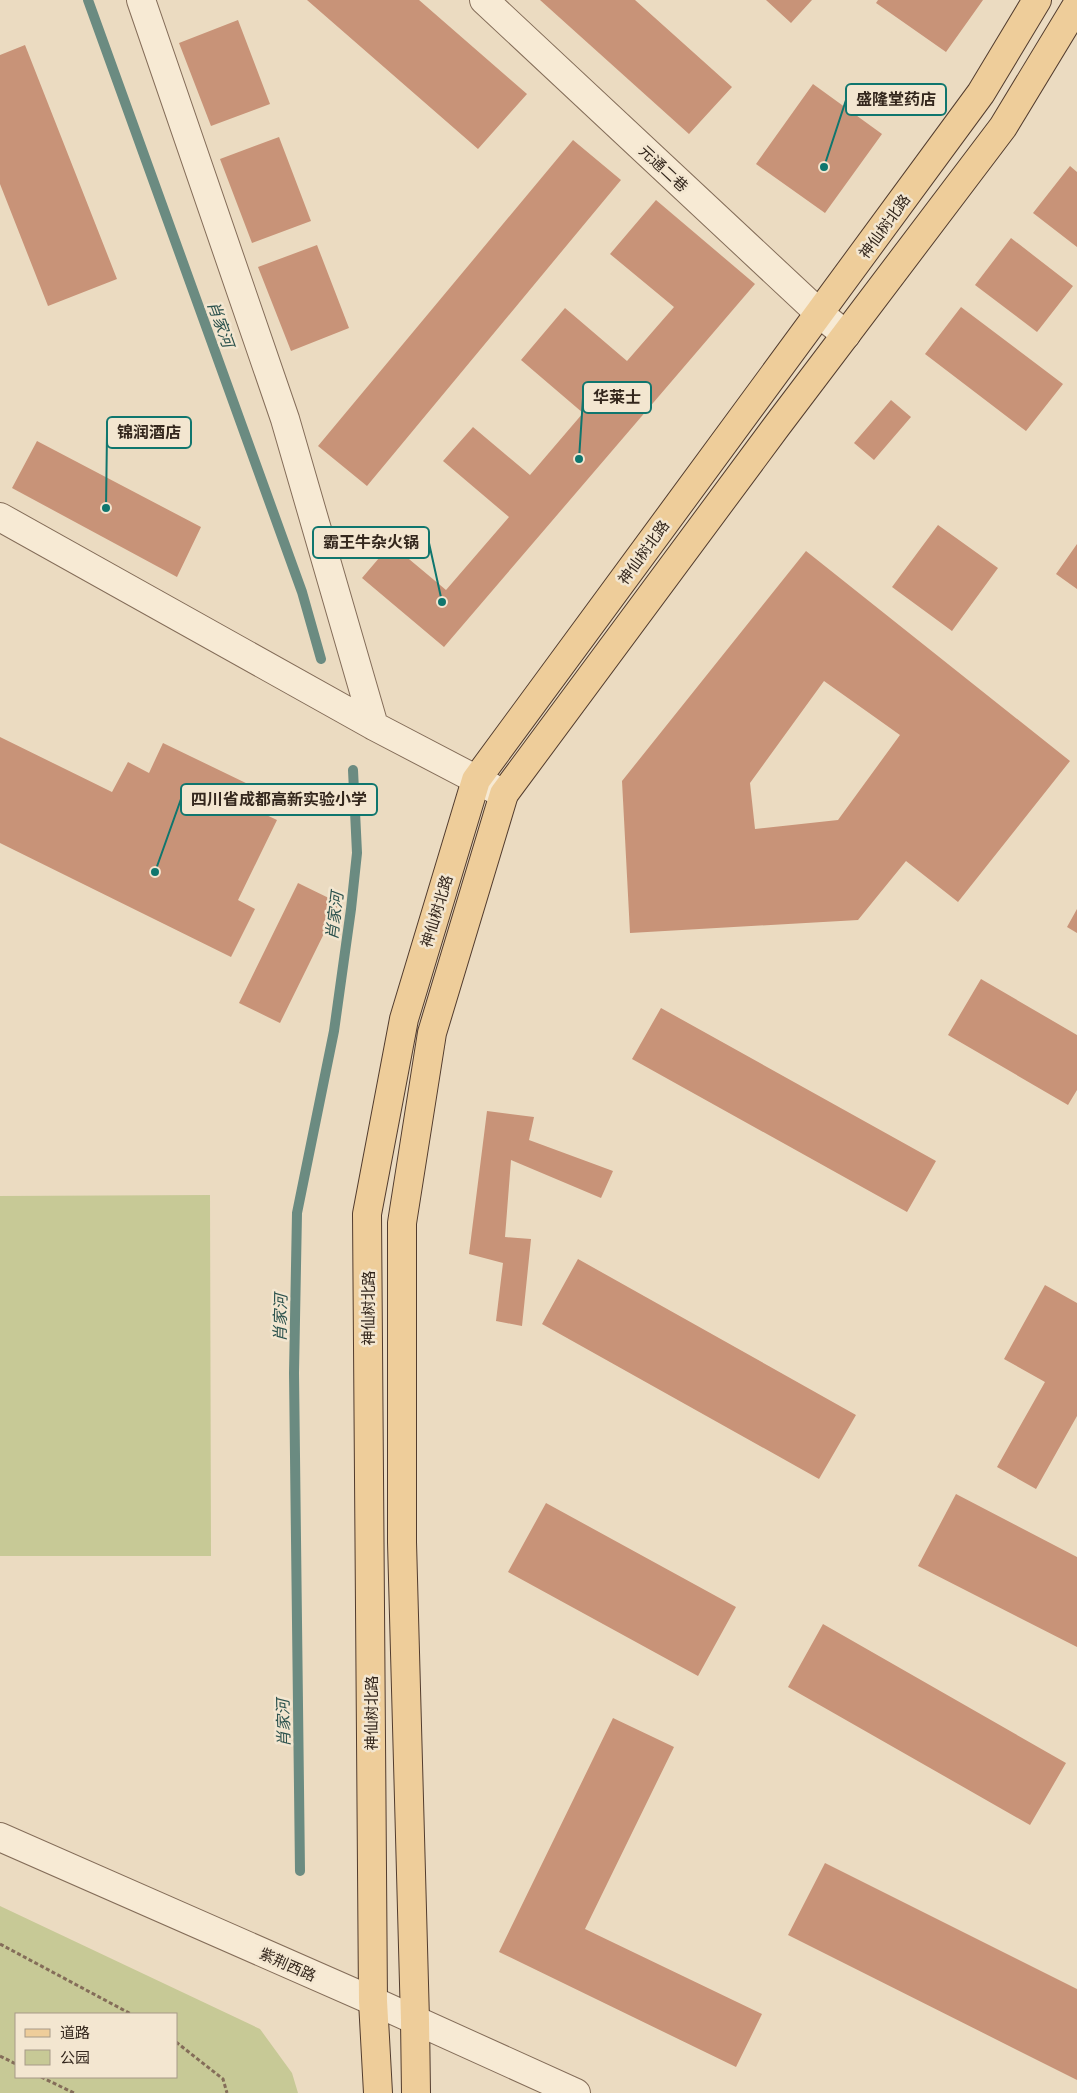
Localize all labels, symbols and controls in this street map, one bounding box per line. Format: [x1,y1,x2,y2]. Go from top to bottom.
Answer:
callout: 盛隆堂药店 [846,84,946,115]
text: 盛隆堂药店 [856,88,936,110]
street label: 元通二巷 [635,140,693,196]
street label: 神仙树北路 [854,190,914,262]
water label: 肖家河 [202,298,241,353]
callout: 华莱士 [583,382,651,413]
text: 华莱士 [593,386,641,408]
callout: 锦润酒店 [107,417,191,448]
text: 锦润酒店 [117,421,181,443]
street label: 神仙树北路 [613,516,673,588]
callout: 霸王牛杂火锅 [313,527,429,558]
text: 霸王牛杂火锅 [323,531,419,553]
callout: 四川省成都高新实验小学 [181,784,377,815]
text: 四川省成都高新实验小学 [191,788,367,810]
street label: 神仙树北路 [415,872,457,950]
water label: 肖家河 [320,888,348,941]
street label: 神仙树北路 [358,1270,378,1346]
water label: 肖家河 [269,1291,291,1342]
street label: 神仙树北路 [361,1675,381,1751]
water label: 肖家河 [272,1696,294,1747]
street label: 紫荆西路 [257,1943,319,1985]
legend [15,2013,178,2078]
text: 道路 [60,2022,90,2042]
text: 公园 [60,2047,90,2067]

